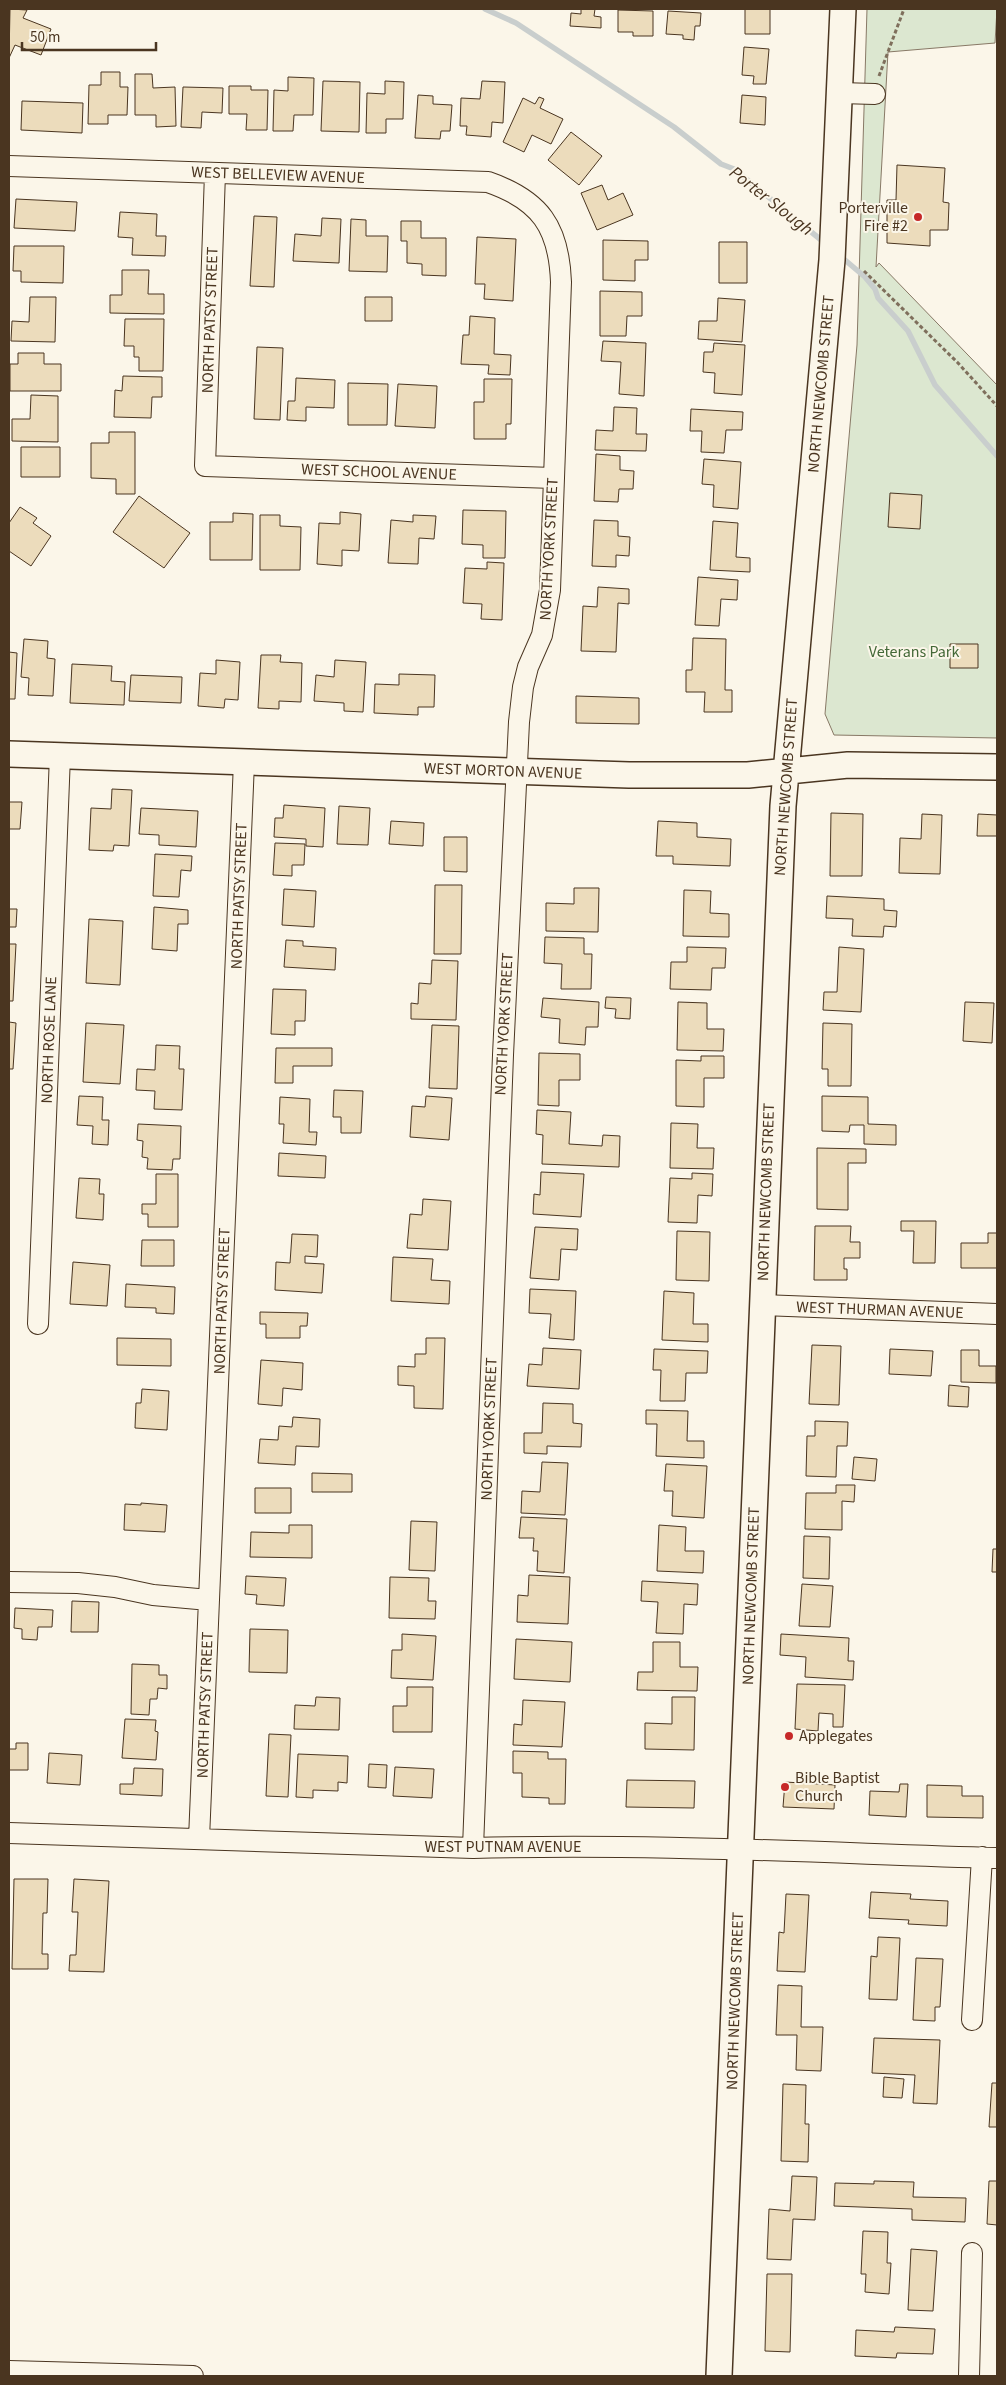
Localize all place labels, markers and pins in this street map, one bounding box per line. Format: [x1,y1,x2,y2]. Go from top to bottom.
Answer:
place label: Porterville Fire #2 [839,197,908,237]
marker: Porterville Fire #2 [912,211,924,223]
place label: Applegates [799,1725,873,1747]
marker: Applegates [783,1730,795,1742]
place label: Bible Baptist Church [795,1767,880,1807]
marker: Bible Baptist Church [779,1781,791,1793]

